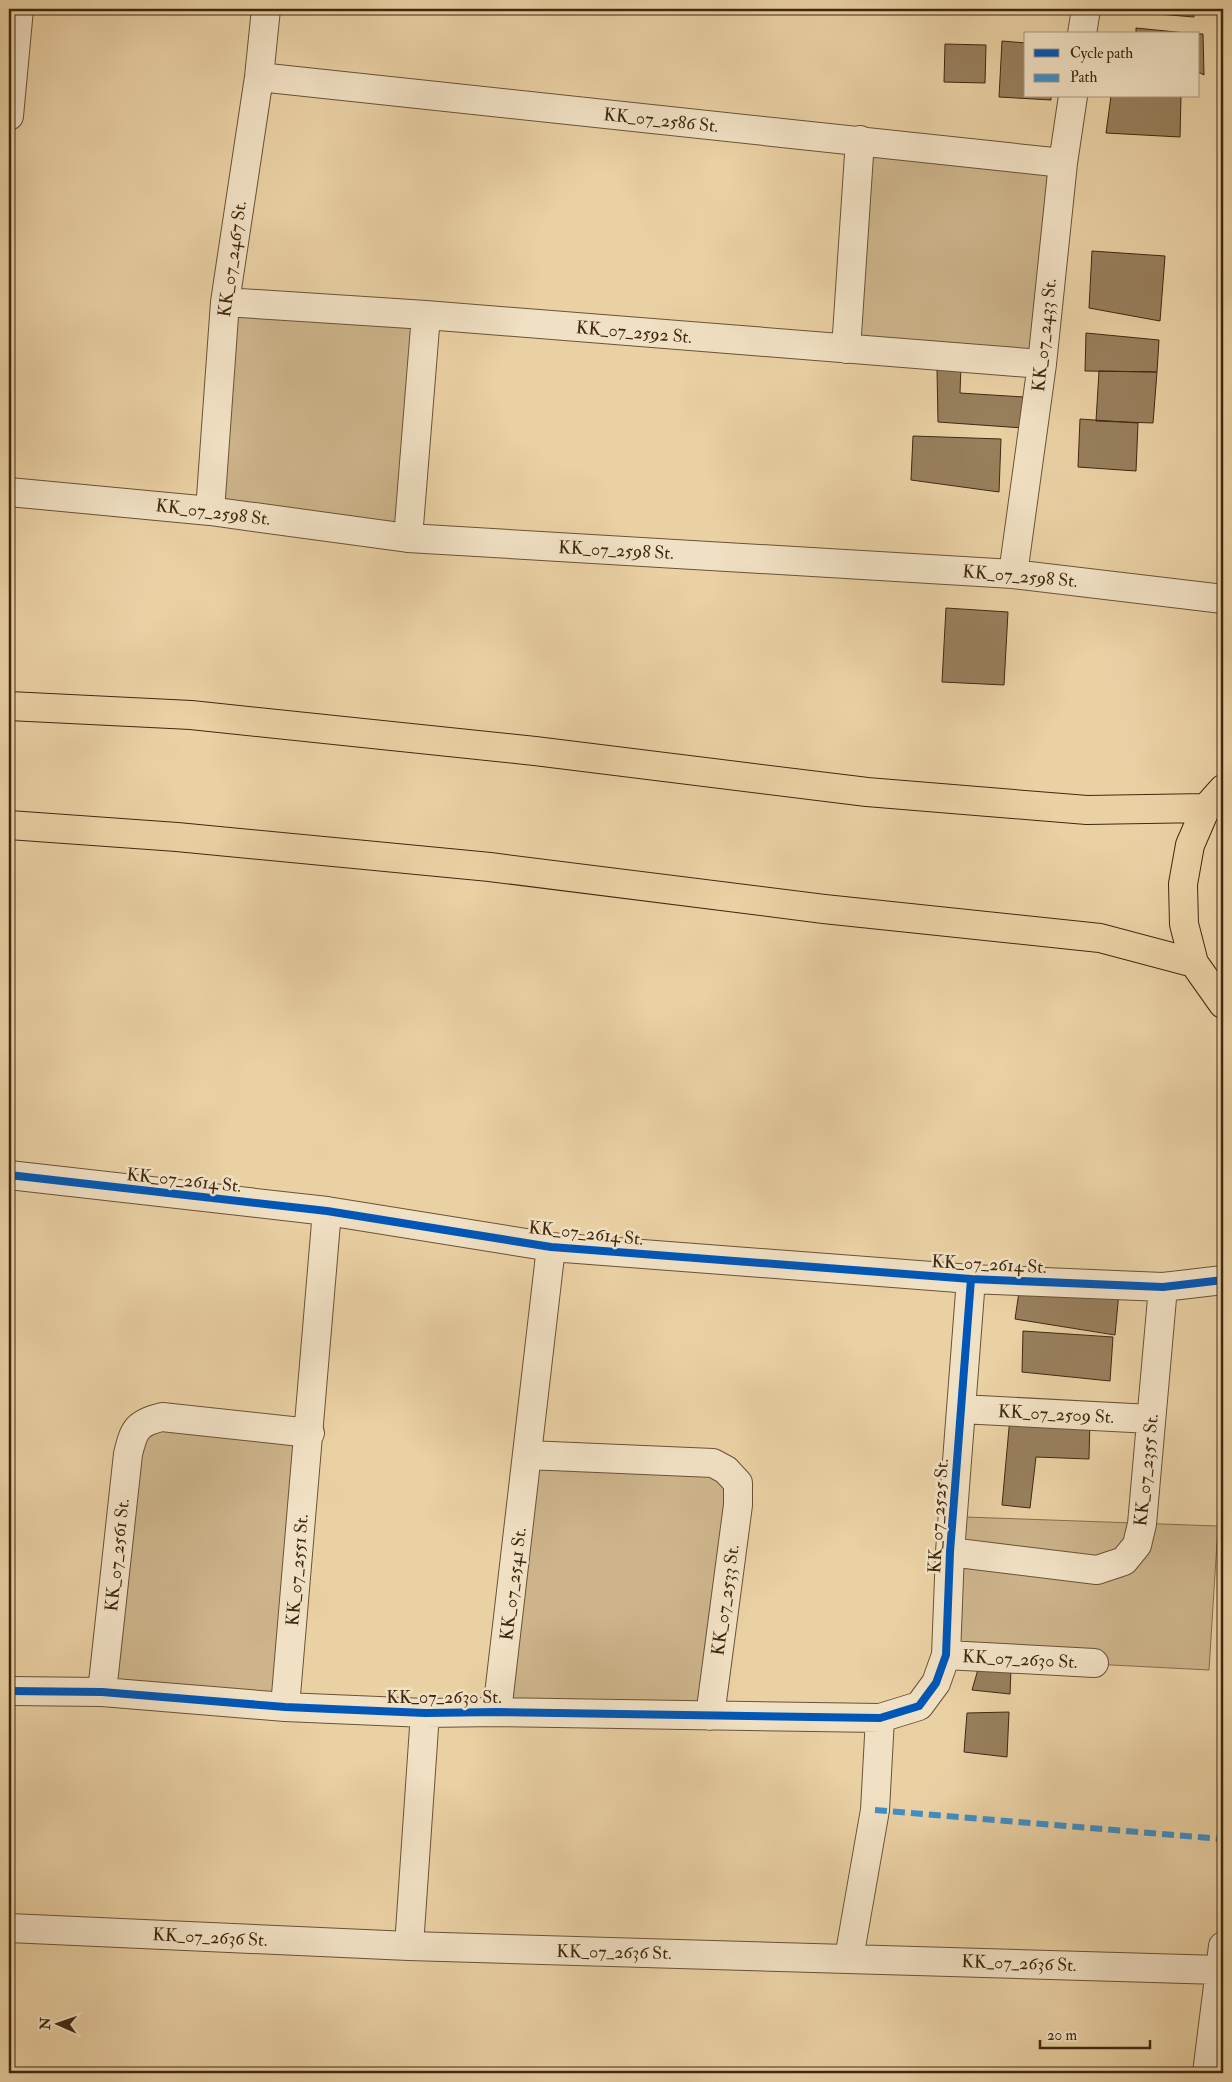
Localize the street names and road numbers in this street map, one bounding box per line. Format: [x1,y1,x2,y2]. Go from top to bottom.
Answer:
street label: KK_07_2586 St. [602,103,720,138]
street label: KK_07_2467 St. [213,199,252,319]
street label: KK_07_2433 St. [1027,277,1062,393]
street label: KK_07_2592 St. [575,316,693,349]
street label: KK_07_2598 St. [154,494,272,531]
street label: KK_07_2598 St. [558,536,674,565]
street label: KK_07_2598 St. [961,560,1079,593]
street label: KK_07_2614 St. [125,1163,242,1198]
street label: KK_07_2614 St. [527,1216,644,1251]
street label: KK_07_2614 St. [931,1250,1047,1279]
street label: KK_07_2509 St. [997,1400,1115,1429]
street label: KK_07_2355 St. [1129,1413,1164,1527]
street label: KK_07_2525 St. [923,1458,954,1574]
street label: KK_07_2561 St. [100,1497,135,1613]
street label: KK_07_2551 St. [281,1513,314,1627]
street label: KK_07_2541 St. [495,1526,532,1642]
street label: KK_07_2533 St. [706,1543,745,1657]
street label: KK_07_2630 St. [962,1645,1078,1674]
street label: KK_07_2630 St. [386,1686,502,1709]
street label: KK_07_2636 St. [152,1923,268,1952]
street label: KK_07_2636 St. [556,1940,672,1965]
street label: KK_07_2636 St. [961,1950,1077,1977]

